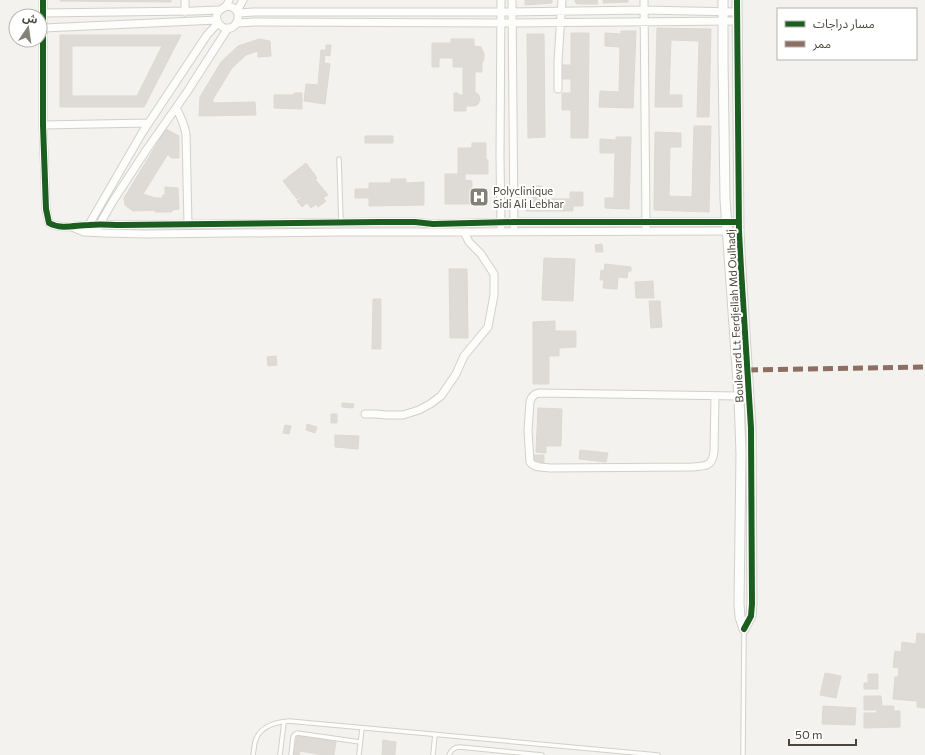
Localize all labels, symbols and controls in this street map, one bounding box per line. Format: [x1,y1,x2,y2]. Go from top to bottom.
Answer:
north arrow [8,8,48,48]
legend [777,8,917,60]
text: ش [21,10,39,27]
text: مسار دراجات [813,16,875,31]
text: ممر [812,36,831,51]
place label: Polyclinique Sidi Ali Lebhar [493,184,565,210]
hospital icon: Polyclinique Sidi Ali Lebhar [468,186,490,208]
street label: Boulevard Lt Ferdjellah Md Oulhadj [723,229,746,403]
scale bar [789,721,856,747]
text: 50 m [795,727,823,741]

